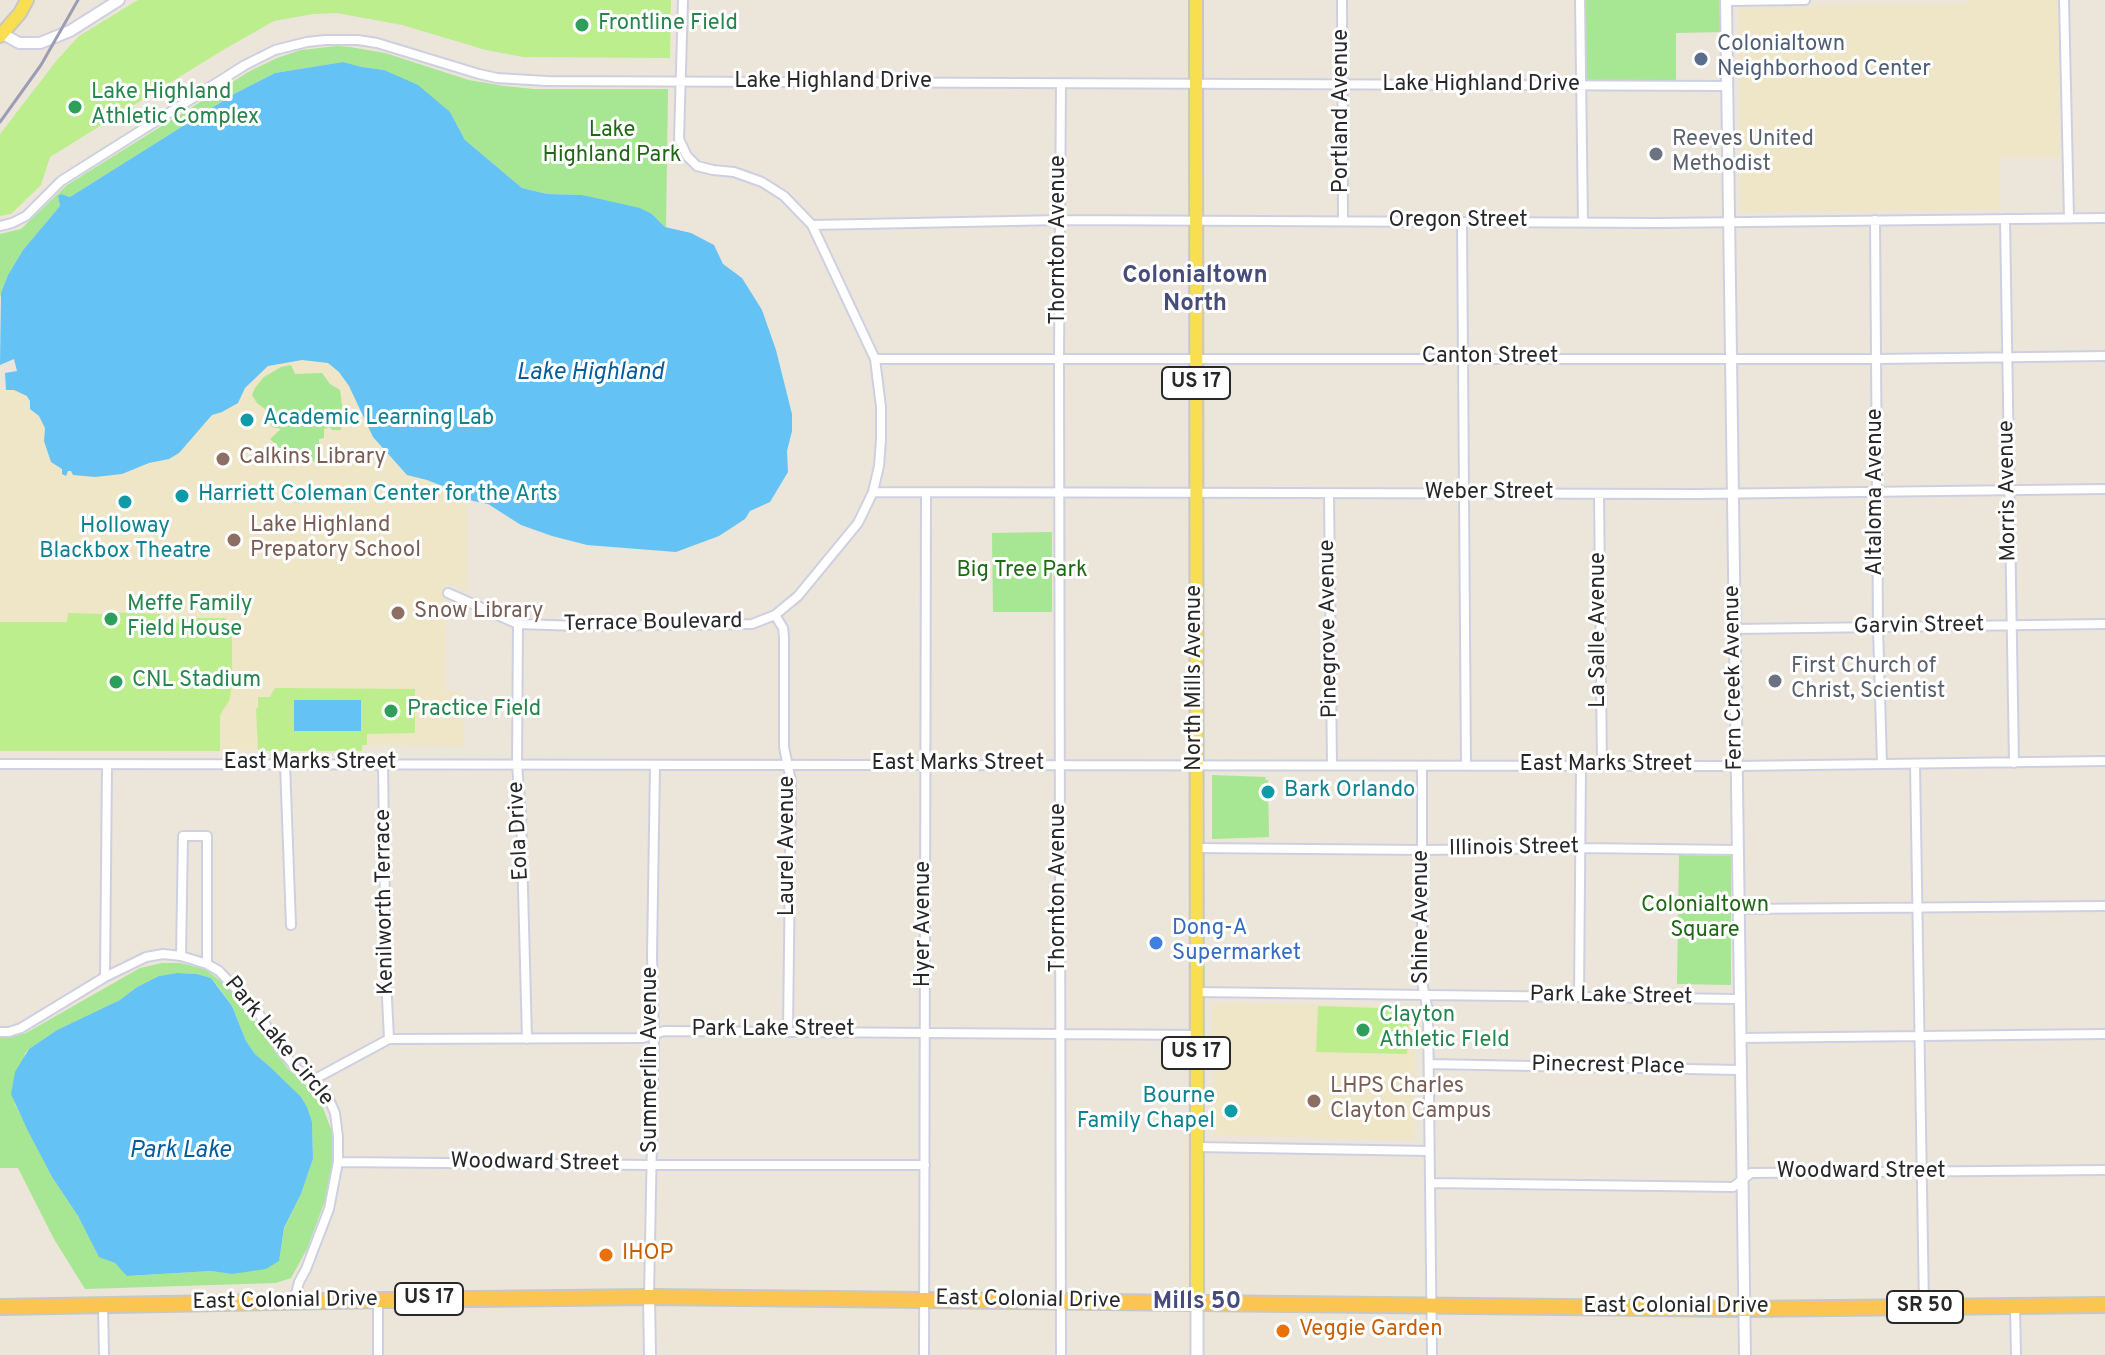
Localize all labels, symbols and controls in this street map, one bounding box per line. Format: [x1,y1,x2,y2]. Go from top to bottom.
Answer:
place label: Frontline Field [598,12,738,38]
marker: Frontline Field [573,16,591,34]
street label: Portland Avenue [1330,29,1356,193]
place label: Colonialtown Neighborhood Center [1717,33,1931,84]
marker: Colonialtown Neighborhood Center [1692,50,1710,68]
street label: Lake Highland Drive [734,70,932,96]
street label: Lake Highland Drive [1382,73,1580,99]
place label: Lake Highland Athletic Complex [91,81,259,132]
marker: Lake Highland Athletic Complex [66,98,84,116]
park label: Lake Highland Park [542,119,682,170]
place label: Reeves United Methodist [1672,128,1814,180]
marker: Reeves United Methodist [1647,145,1665,163]
street label: Thornton Avenue [1047,155,1073,325]
street label: Oregon Street [1389,209,1527,235]
district label: Colonialtown North [1122,263,1268,319]
street label: Canton Street [1422,345,1558,371]
water label: Lake Highland [516,360,664,388]
road number: US 17 [1162,367,1230,399]
place label: Academic Learning Lab [263,407,494,433]
street label: Altaloma Avenue [1864,408,1890,576]
marker: Academic Learning Lab [238,411,256,429]
street label: Morris Avenue [1995,420,2023,562]
place label: Calkins Library [239,446,386,472]
marker: Calkins Library [214,450,232,468]
street label: Weber Street [1425,481,1553,507]
place label: Harriett Coleman Center for the Arts [198,483,558,509]
marker: Harriett Coleman Center for the Arts [173,487,191,505]
marker: Holloway Blackbox Theatre [116,493,134,511]
place label: Lake Highland Prepatory School [250,514,421,566]
place label: Holloway Blackbox Theatre [39,515,211,566]
marker: Lake Highland Prepatory School [225,531,243,549]
street label: Pinegrove Avenue [1315,539,1345,719]
street label: La Salle Avenue [1587,552,1613,708]
park label: Big Tree Park [956,559,1088,585]
street label: North Mills Avenue [1183,585,1209,771]
street label: Fern Creek Avenue [1720,585,1750,771]
place label: Meffe Family Field House [127,593,252,644]
place label: Snow Library [414,600,543,626]
marker: Snow Library [389,604,407,622]
street label: Terrace Boulevard [563,609,743,639]
marker: Meffe Family Field House [102,610,120,628]
street label: Garvin Street [1853,613,1985,641]
place label: First Church of Christ, Scientist [1791,655,1945,706]
place label: CNL Stadium [132,669,261,695]
marker: First Church of Christ, Scientist [1766,672,1784,690]
marker: CNL Stadium [107,673,125,691]
place label: Practice Field [407,698,541,724]
marker: Practice Field [382,702,400,720]
street label: East Marks Street [224,751,396,777]
street label: East Marks Street [872,752,1044,778]
street label: East Marks Street [1520,753,1692,779]
street label: Laurel Avenue [776,776,802,916]
place label: Bark Orlando [1284,779,1415,805]
street label: Eola Drive [504,781,536,881]
marker: Bark Orlando [1259,783,1277,801]
street label: Thornton Avenue [1047,803,1073,973]
street label: Kenilworth Terrace [371,809,401,995]
street label: Illinois Street [1449,835,1579,863]
street label: Shine Avenue [1410,850,1436,984]
street label: Hyer Avenue [912,861,938,987]
park label: Colonialtown Square [1641,894,1769,946]
place label: Dong-A Supermarket [1172,917,1301,968]
marker: Dong-A Supermarket [1147,934,1165,952]
street label: Summerlin Avenue [639,967,665,1153]
street label: Park Lake Circle [218,972,338,1112]
street label: Park Lake Street [1529,982,1693,1012]
place label: Clayton Athletic FIeld [1379,1004,1510,1056]
street label: Park Lake Street [691,1018,855,1044]
marker: Clayton Athletic FIeld [1354,1021,1372,1039]
road number: US 17 [1162,1037,1230,1069]
street label: Pinecrest Place [1531,1052,1685,1082]
place label: LHPS Charles Clayton Campus [1330,1075,1491,1126]
place label: Bourne Family Chapel [1077,1085,1215,1136]
marker: LHPS Charles Clayton Campus [1305,1092,1323,1110]
marker: Bourne Family Chapel [1222,1102,1240,1120]
water label: Park Lake [129,1138,231,1166]
street label: Woodward Street [450,1149,620,1179]
street label: Woodward Street [1776,1160,1946,1186]
place label: IHOP [622,1242,673,1268]
marker: IHOP [597,1246,615,1264]
road number: US 17 [395,1283,463,1315]
street label: East Colonial Drive [935,1286,1121,1316]
street label: East Colonial Drive [192,1287,378,1317]
district label: Mills 50 [1153,1289,1241,1317]
road number: SR 50 [1887,1291,1963,1323]
street label: East Colonial Drive [1583,1295,1769,1321]
place label: Veggie Garden [1299,1318,1443,1344]
marker: Veggie Garden [1274,1322,1292,1340]

